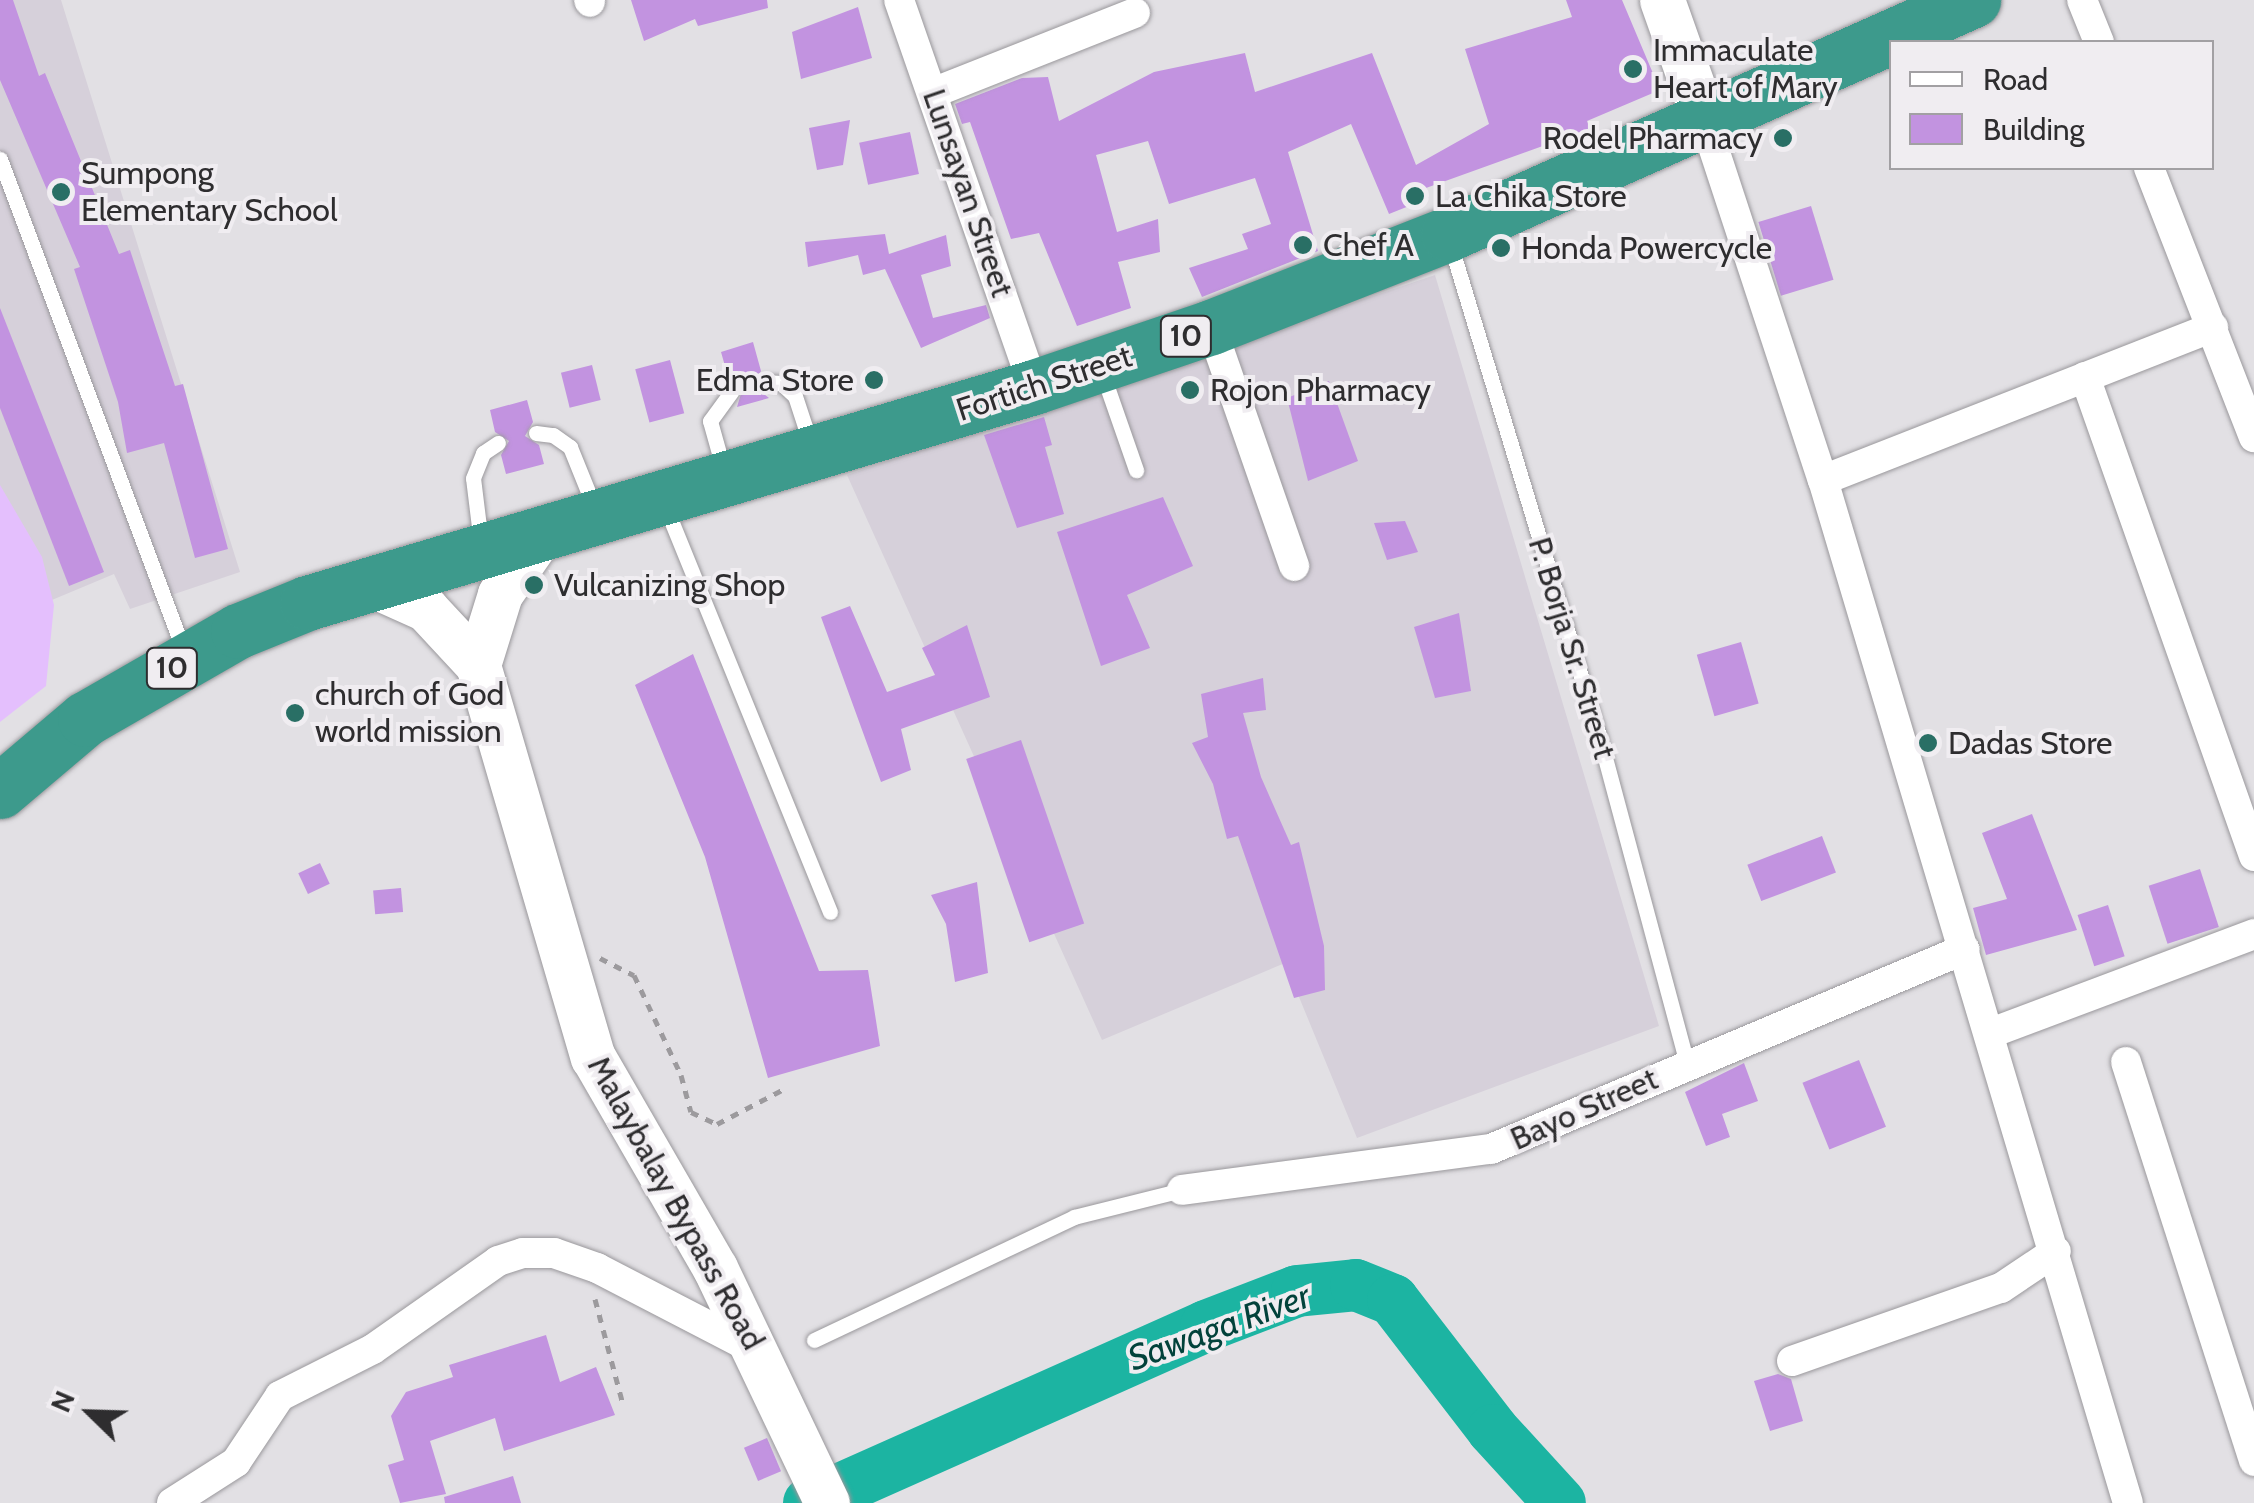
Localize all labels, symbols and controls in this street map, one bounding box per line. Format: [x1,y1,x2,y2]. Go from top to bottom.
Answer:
place label: Immaculate Heart of Mary [1653,32,1838,107]
legend [1889,40,2214,170]
marker: Immaculate Heart of Mary [1622,58,1644,80]
text: Road [1983,61,2048,98]
street label: Lunsayan Street [915,84,1021,302]
text: Building [1983,111,2085,148]
place label: Rodel Pharmacy [1543,119,1763,157]
marker: Rodel Pharmacy [1772,127,1794,149]
place label: Sumpong Elementary School [81,155,338,230]
place label: La Chika Store [1435,177,1627,215]
marker: Sumpong Elementary School [50,181,72,203]
marker: La Chika Store [1404,185,1426,207]
place label: Chef A [1323,226,1414,264]
place label: Honda Powercycle [1521,229,1772,267]
marker: Chef A [1292,234,1314,256]
marker: Honda Powercycle [1490,237,1512,259]
road number: 10 [1158,311,1214,361]
street label: Fortich Street [952,337,1136,429]
place label: Edma Store [696,361,854,399]
marker: Edma Store [863,369,885,391]
place label: Rojon Pharmacy [1210,371,1431,409]
marker: Rojon Pharmacy [1179,379,1201,401]
street label: P. Borja Sr. Street [1520,533,1624,763]
place label: Vulcanizing Shop [554,566,785,604]
marker: Vulcanizing Shop [523,574,545,596]
road number: 10 [144,643,200,693]
place label: church of God world mission [315,676,504,751]
marker: church of God world mission [284,702,306,724]
place label: Dadas Store [1948,724,2112,762]
marker: Dadas Store [1917,732,1939,754]
street label: Malaybalay Bypass Road [579,1050,773,1356]
street label: Bayo Street [1505,1060,1663,1158]
water label: Sawaga River [1122,1275,1316,1379]
north arrow [40,1363,140,1463]
text: N [43,1386,82,1417]

